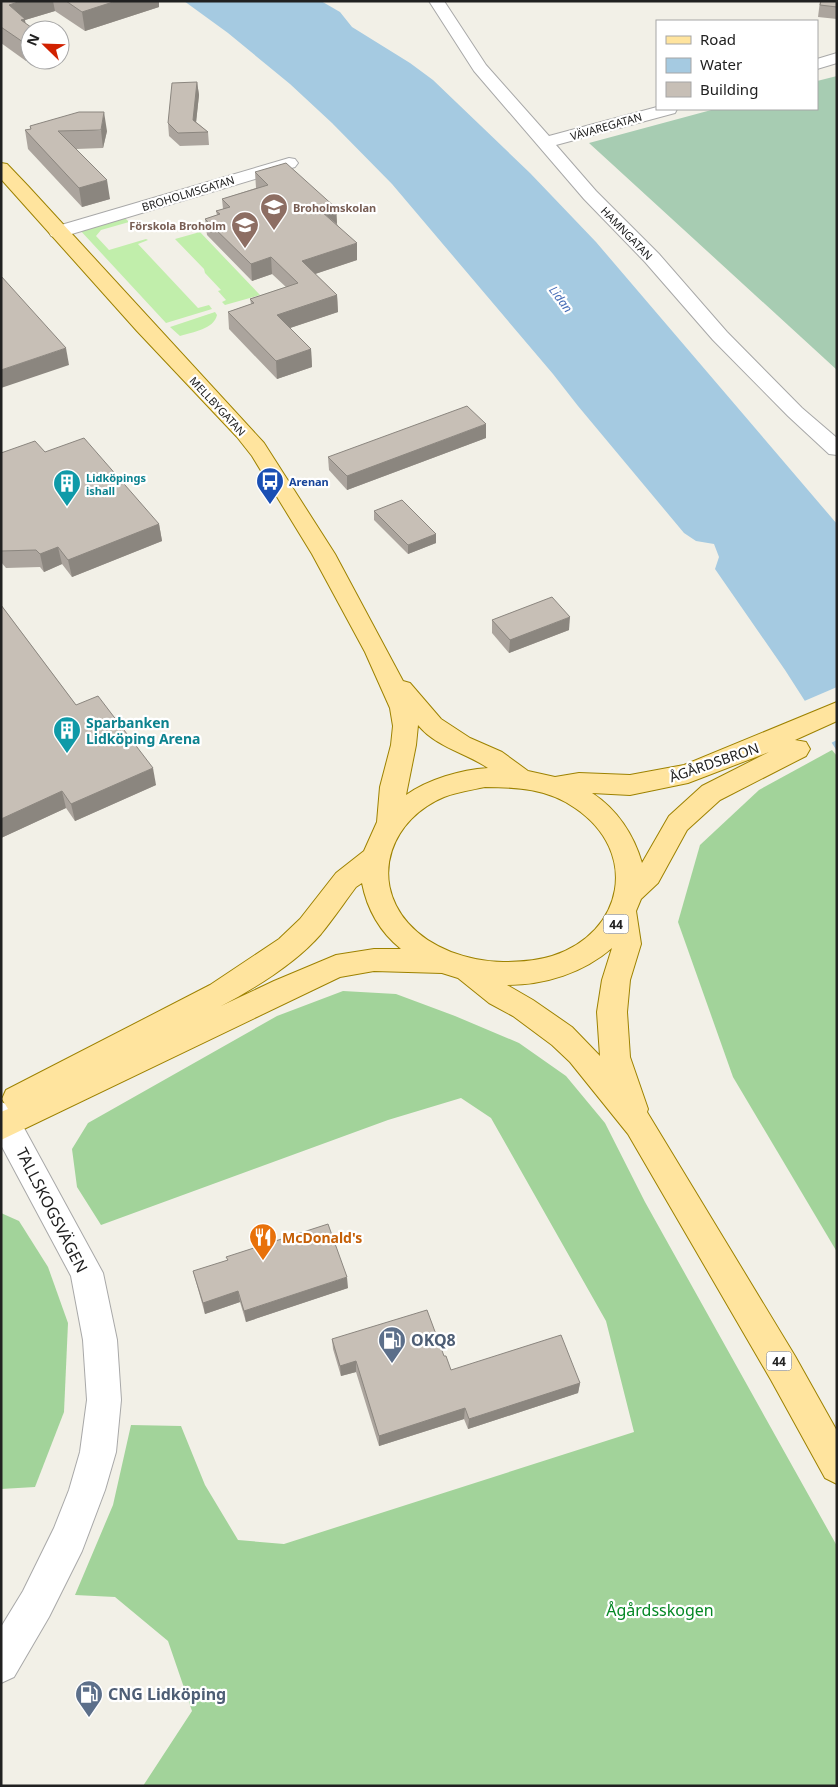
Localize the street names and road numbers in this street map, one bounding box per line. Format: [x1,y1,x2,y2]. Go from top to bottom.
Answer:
street label: VÄVAREGATAN [568,109,644,143]
street label: BROHOLMSGATAN [140,172,236,214]
street label: HAMNGATAN [598,203,656,263]
street label: MELLBYGATAN [187,373,249,439]
street label: ÅGÅRDSBRON [667,738,761,786]
road number: 44 [604,914,628,934]
street label: TALLSKOGSVÄGEN [11,1144,93,1276]
road number: 44 [766,1352,792,1370]

